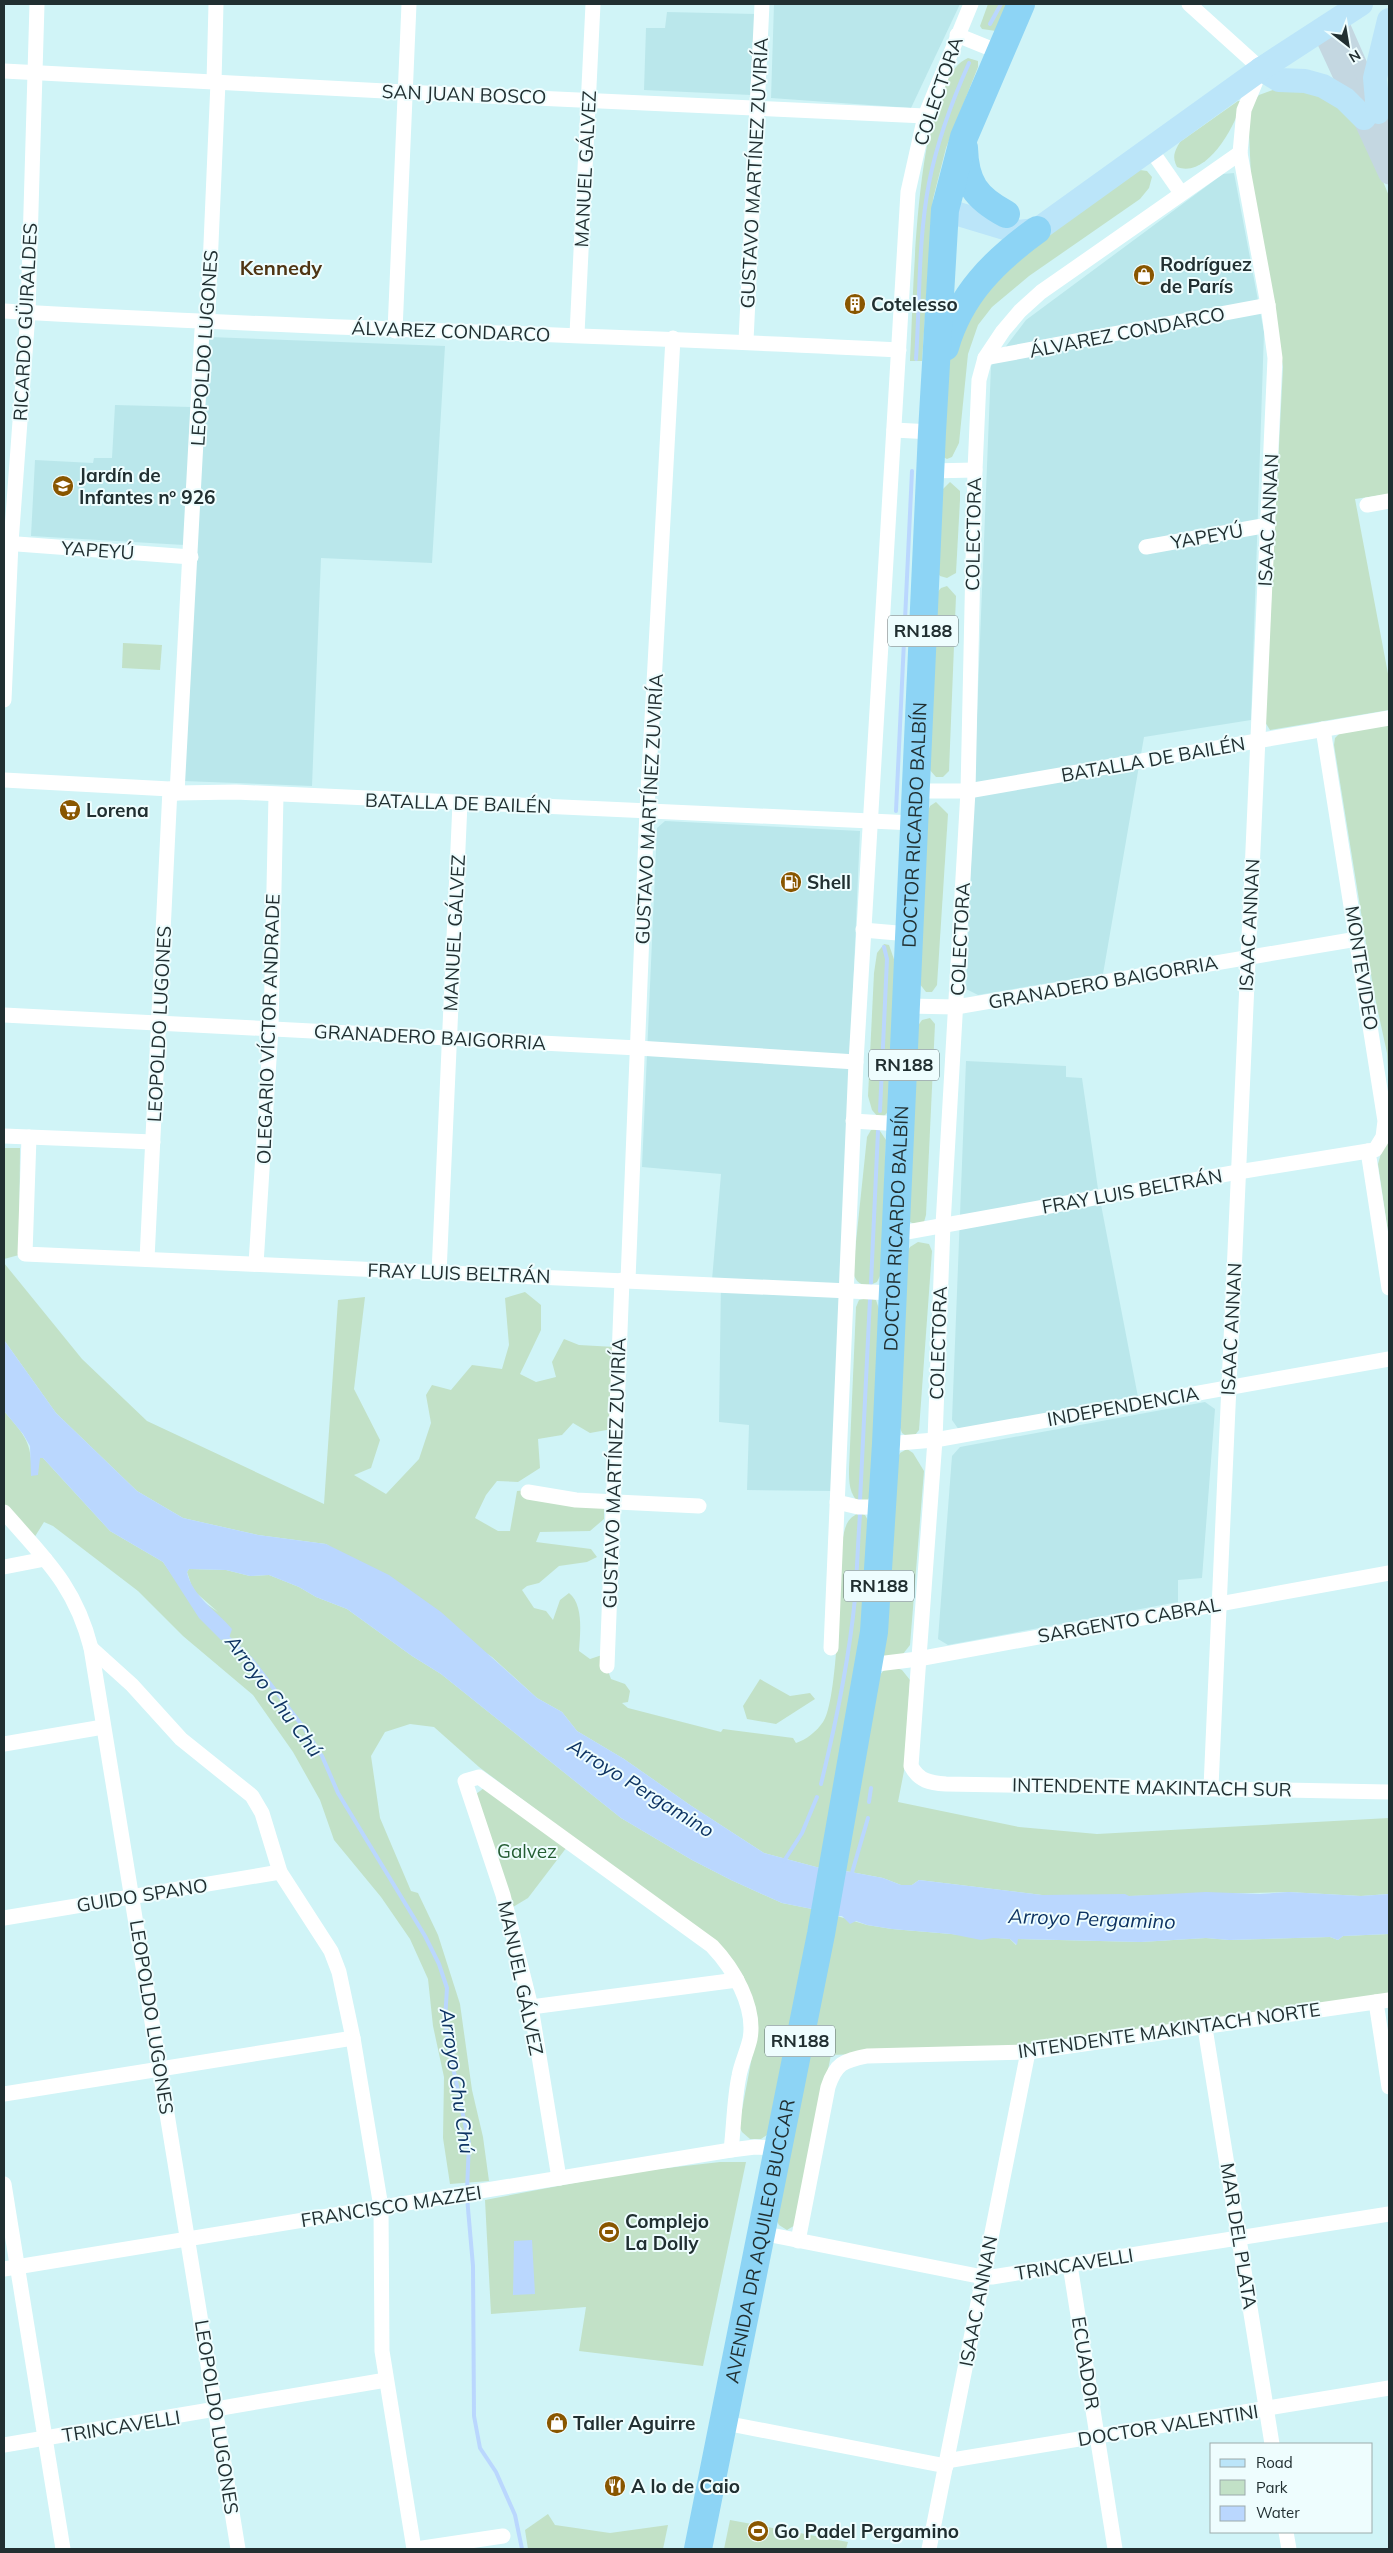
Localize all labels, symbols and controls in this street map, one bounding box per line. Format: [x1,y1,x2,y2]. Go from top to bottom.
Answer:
north arrow [1323,20,1373,70]
street label: COLECTORA [908,33,968,149]
street label: GUSTAVO MARTÍNEZ ZUVIRÍA [735,37,773,309]
text: N [1346,46,1364,67]
street label: SAN JUAN BOSCO [381,79,547,109]
street label: MANUEL GÁLVEZ [569,90,601,248]
street label: RICARDO GÜIRALDES [8,222,42,422]
street label: LEOPOLDO LUGONES [185,249,223,447]
place label: Rodríguez de París [1160,252,1252,298]
district label: Kennedy [240,255,322,280]
shop icon: Rodríguez de París [1132,263,1156,287]
building icon: Cotelesso [843,292,867,316]
place label: Cotelesso [871,292,958,316]
street label: ÁLVAREZ CONDARCO [1027,301,1227,363]
street label: ÁLVAREZ CONDARCO [351,316,551,346]
street label: ISAAC ANNAN [1253,453,1283,587]
place label: Jardín de Infantes nº 926 [79,463,215,509]
school or university icon: Jardín de Infantes nº 926 [51,474,75,498]
street label: COLECTORA [960,477,986,591]
street label: YAPEYÚ [1168,518,1245,554]
street label: YAPEYÚ [60,535,135,565]
road number: RN188 [888,616,958,646]
street label: GUSTAVO MARTÍNEZ ZUVIRÍA [630,673,668,945]
street label: DOCTOR RICARDO BALBÍN [897,701,932,948]
street label: BATALLA DE BAILÉN [1059,731,1247,787]
street label: BATALLA DE BAILÉN [365,788,551,818]
supermarket icon: Lorena [58,798,82,822]
place label: Lorena [86,798,149,822]
street label: MANUEL GÁLVEZ [438,854,470,1012]
street label: ISAAC ANNAN [1234,858,1264,992]
fuel station icon: Shell [779,870,803,894]
place label: Shell [807,870,851,894]
street label: COLECTORA [945,882,975,996]
street label: OLEGARIO VÍCTOR ANDRADE [251,893,285,1165]
street label: MONTEVIDEO [1340,904,1384,1032]
street label: LEOPOLDO LUGONES [142,925,176,1123]
street label: GRANADERO BAIGORRIA [986,950,1220,1014]
street label: GRANADERO BAIGORRIA [313,1019,547,1055]
road number: RN188 [869,1050,939,1080]
street label: DOCTOR RICARDO BALBÍN [878,1105,913,1352]
street label: FRAY LUIS BELTRÁN [1040,1163,1224,1219]
street label: FRAY LUIS BELTRÁN [367,1258,551,1288]
street label: ISAAC ANNAN [1216,1262,1246,1396]
street label: COLECTORA [924,1286,952,1400]
street label: GUSTAVO MARTÍNEZ ZUVIRÍA [597,1337,631,1609]
street label: INDEPENDENCIA [1045,1381,1201,1431]
road number: RN188 [844,1570,914,1602]
street label: SARGENTO CABRAL [1036,1592,1223,1648]
water label: Arroyo Chu Chú [220,1629,328,1762]
water label: Arroyo Pergamino [563,1732,719,1843]
street label: INTENDENTE MAKINTACH SUR [1012,1773,1292,1801]
park label: Galvez [497,1839,557,1863]
street label: GUIDO SPANO [75,1873,209,1917]
street label: MANUEL GÁLVEZ [493,1899,549,2057]
water label: Arroyo Pergamino [1007,1903,1176,1934]
street label: LEOPOLDO LUGONES [125,1918,179,2116]
street label: INTENDENTE MAKINTACH NORTE [1016,1997,1322,2063]
water label: Arroyo Chu Chú [435,2006,480,2155]
road number: RN188 [765,2025,835,2056]
street label: AVENIDA DR AQUILEO BUCCAR [719,2097,800,2385]
street label: MAR DEL PLATA [1216,2161,1262,2311]
street label: FRANCISCO MAZZEI [299,2180,483,2232]
place label: Complejo La Dolly [625,2209,709,2255]
sports icon: Complejo La Dolly [597,2220,621,2244]
street label: ISAAC ANNAN [954,2233,1002,2369]
street label: TRINCAVELLI [1013,2243,1135,2285]
street label: ECUADOR [1067,2315,1105,2411]
street label: LEOPOLDO LUGONES [190,2318,244,2516]
street label: DOCTOR VALENTINI [1076,2399,1260,2451]
street label: TRINCAVELLI [60,2405,182,2447]
shop icon: Taller Aguirre [545,2411,569,2435]
place label: Taller Aguirre [573,2411,696,2435]
legend [1210,2443,1373,2533]
text: Road [1256,2453,1293,2472]
restaurant icon: A lo de Caio [603,2474,627,2498]
place label: A lo de Caio [631,2474,740,2498]
text: Park [1256,2478,1288,2497]
text: Water [1256,2503,1300,2522]
sports icon: Go Padel Pergamino [746,2519,770,2543]
place label: Go Padel Pergamino [774,2519,959,2543]

